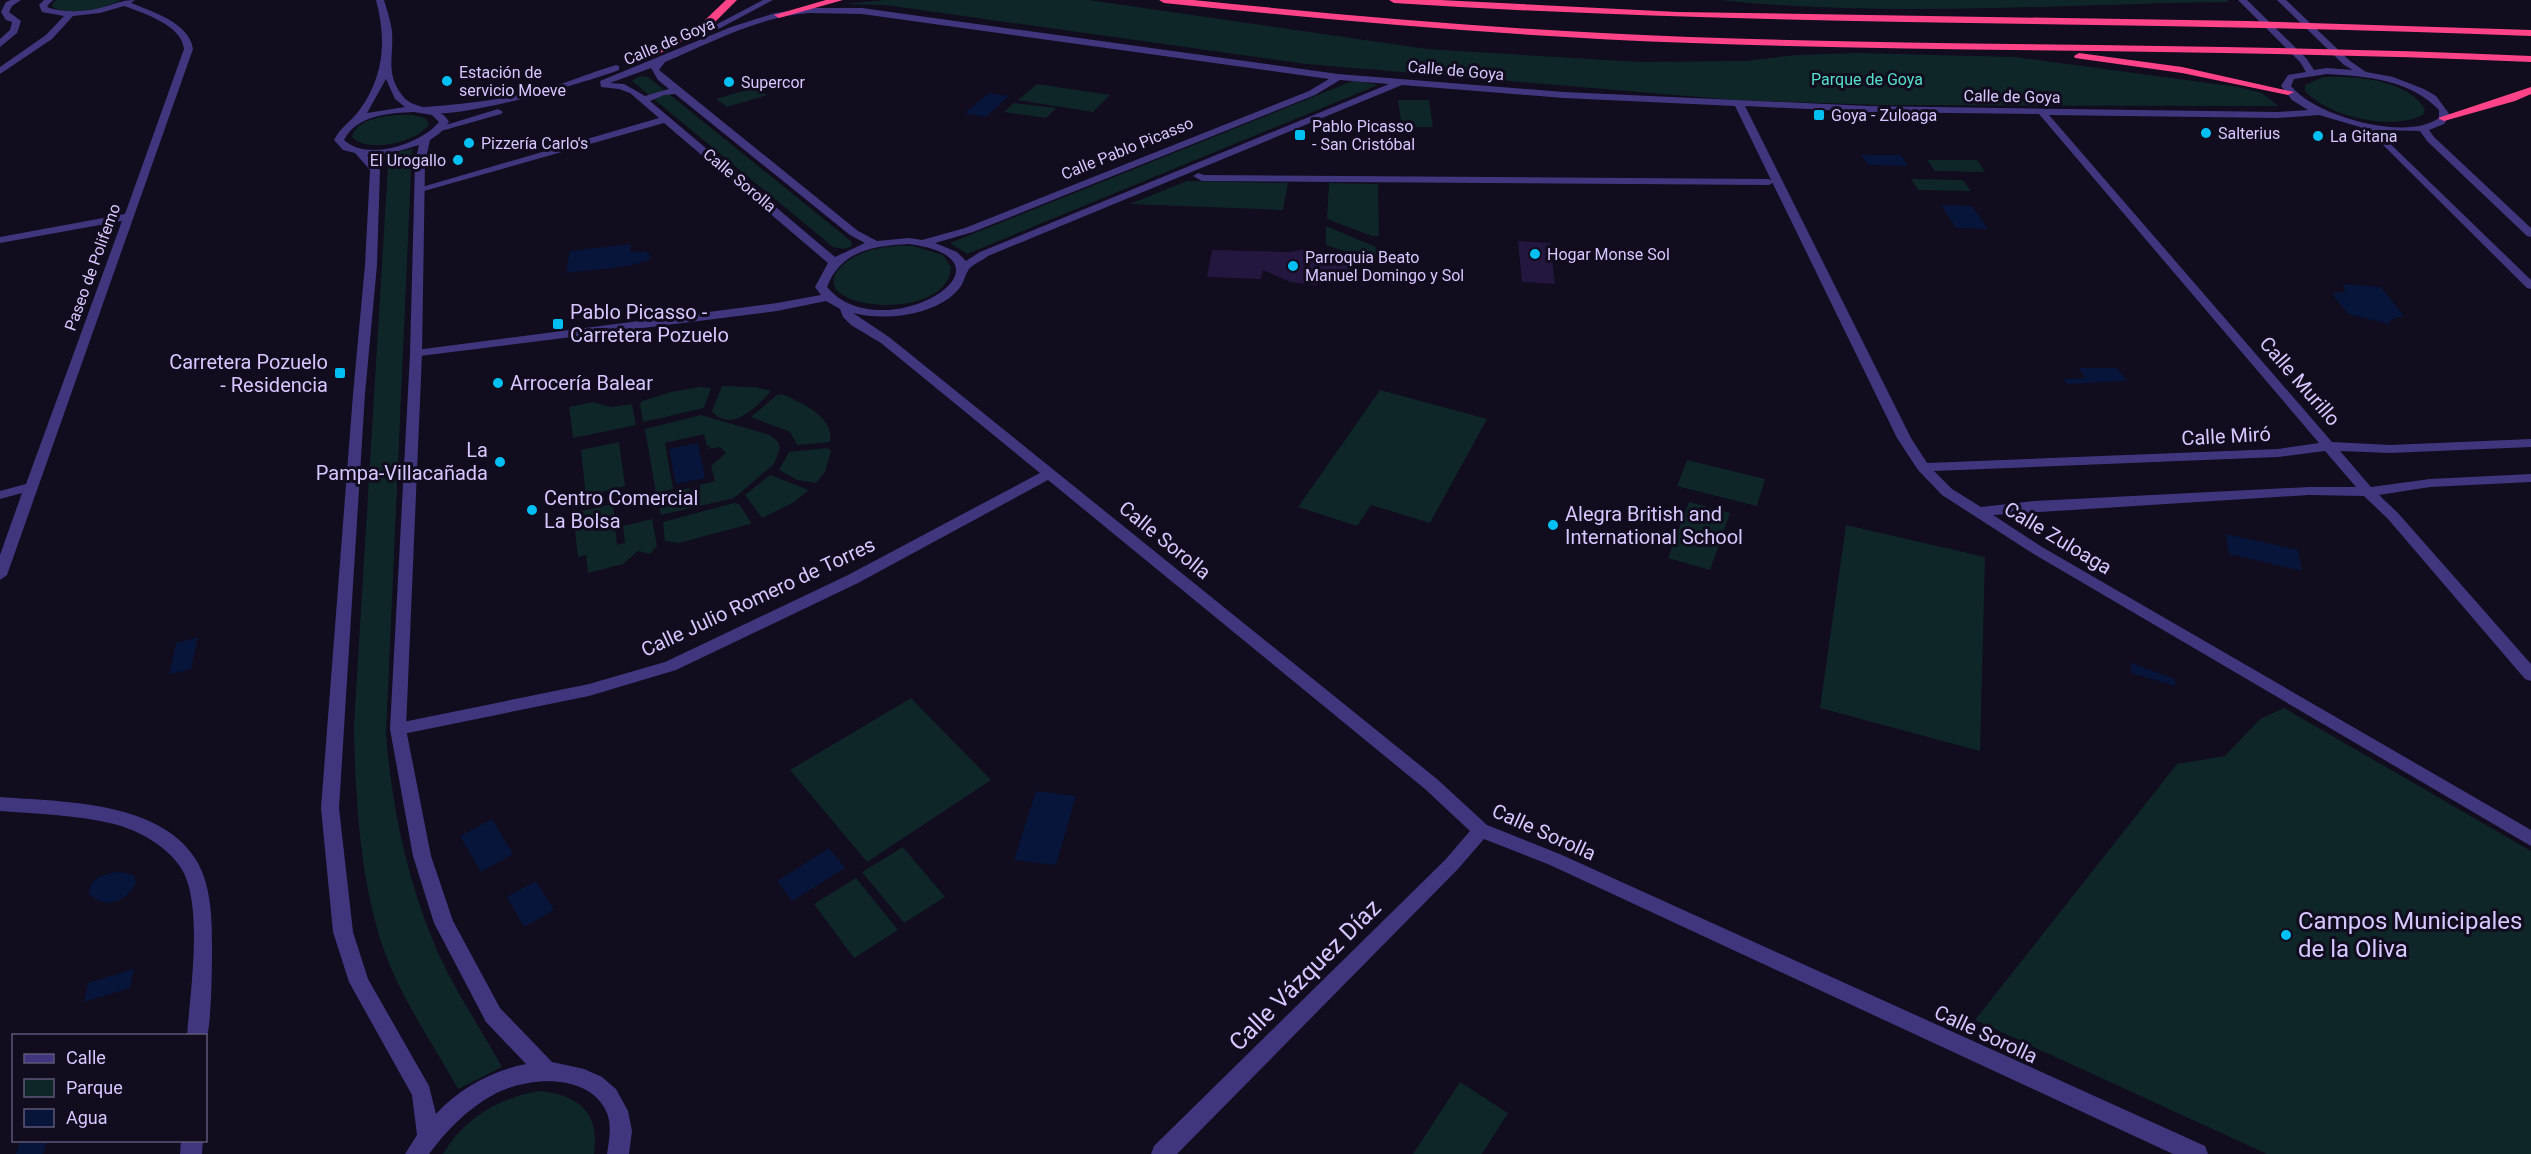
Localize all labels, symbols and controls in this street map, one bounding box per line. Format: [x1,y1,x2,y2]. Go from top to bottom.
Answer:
street label: Calle de Goya [621,14,718,69]
street label: Calle de Goya [1407,57,1505,84]
place label: Estación de servicio Moeve [459,63,566,100]
park label: Parque de Goya [1811,70,1923,89]
place label: Supercor [741,73,806,92]
marker: Estación de servicio Moeve [440,74,454,88]
marker: Supercor [722,75,736,89]
street label: Calle de Goya [1963,86,2061,107]
place label: Goya - Zuloaga [1831,106,1937,125]
marker: Goya - Zuloaga [1812,108,1826,122]
street label: Calle Pablo Picasso [1058,113,1196,184]
place label: Pablo Picasso - San Cristóbal [1312,117,1415,154]
place label: Salterius [2218,124,2280,143]
marker: Salterius [2199,126,2213,140]
place label: La Gitana [2330,127,2398,146]
marker: Pablo Picasso - San Cristóbal [1293,128,1307,142]
marker: La Gitana [2311,129,2325,143]
place label: Pizzería Carlo's [481,134,588,153]
marker: Pizzería Carlo's [462,136,476,150]
street label: Calle Sorolla [700,145,780,216]
place label: El Urogallo [370,151,446,170]
marker: El Urogallo [451,153,465,167]
street label: Paseo de Polifemo [61,201,124,333]
place label: Hogar Monse Sol [1547,245,1670,264]
marker: Hogar Monse Sol [1528,247,1542,261]
place label: Parroquia Beato Manuel Domingo y Sol [1305,248,1464,285]
marker: Parroquia Beato Manuel Domingo y Sol [1286,259,1300,273]
place label: Pablo Picasso - Carretera Pozuelo [570,300,729,347]
marker: Pablo Picasso - Carretera Pozuelo [551,317,565,331]
street label: Calle Murillo [2255,331,2345,431]
place label: Carretera Pozuelo - Residencia [169,350,328,397]
marker: Carretera Pozuelo - Residencia [333,366,347,380]
place label: Arrocería Balear [510,371,653,395]
marker: Arrocería Balear [491,376,505,390]
street label: Calle Miró [2181,422,2271,450]
place label: La Pampa-Villacañada [316,438,488,485]
marker: La Pampa-Villacañada [493,455,507,469]
place label: Centro Comercial La Bolsa [544,486,698,533]
street label: Calle Sorolla [1114,496,1216,584]
street label: Calle Zuloaga [2000,496,2116,580]
place label: Alegra British and International School [1565,502,1743,549]
marker: Centro Comercial La Bolsa [525,503,539,517]
marker: Alegra British and International School [1546,518,1560,532]
street label: Calle Julio Romero de Torres [637,532,879,662]
street label: Calle Sorolla [1488,798,1600,866]
street label: Calle Vázquez Díaz [1223,893,1387,1057]
place label: Campos Municipales de la Oliva [2298,907,2522,963]
marker: Campos Municipales de la Oliva [2279,928,2293,942]
street label: Calle Sorolla [1931,1000,2041,1068]
legend [12,1034,207,1142]
text: Calle [66,1047,106,1068]
text: Parque [66,1077,123,1098]
text: Agua [66,1107,108,1128]

